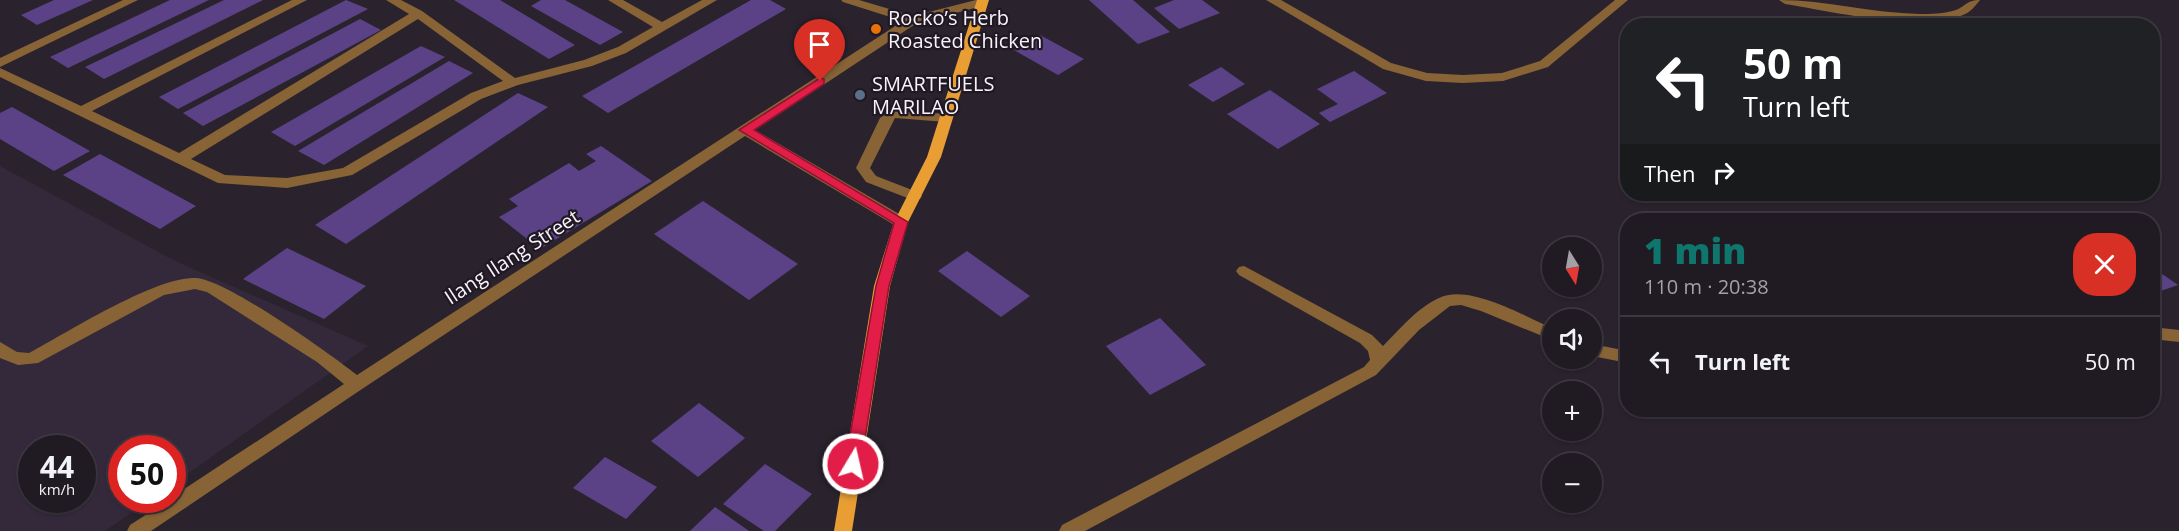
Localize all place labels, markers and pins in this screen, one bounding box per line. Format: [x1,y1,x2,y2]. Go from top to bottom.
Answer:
place label: Rocko’s Herb Roasted Chicken [888,4,1042,54]
pin [794,19,845,81]
marker: Rocko’s Herb Roasted Chicken [869,22,883,36]
place label: SMARTFUELS MARILAO [872,70,994,120]
marker: SMARTFUELS MARILAO [853,88,867,102]

